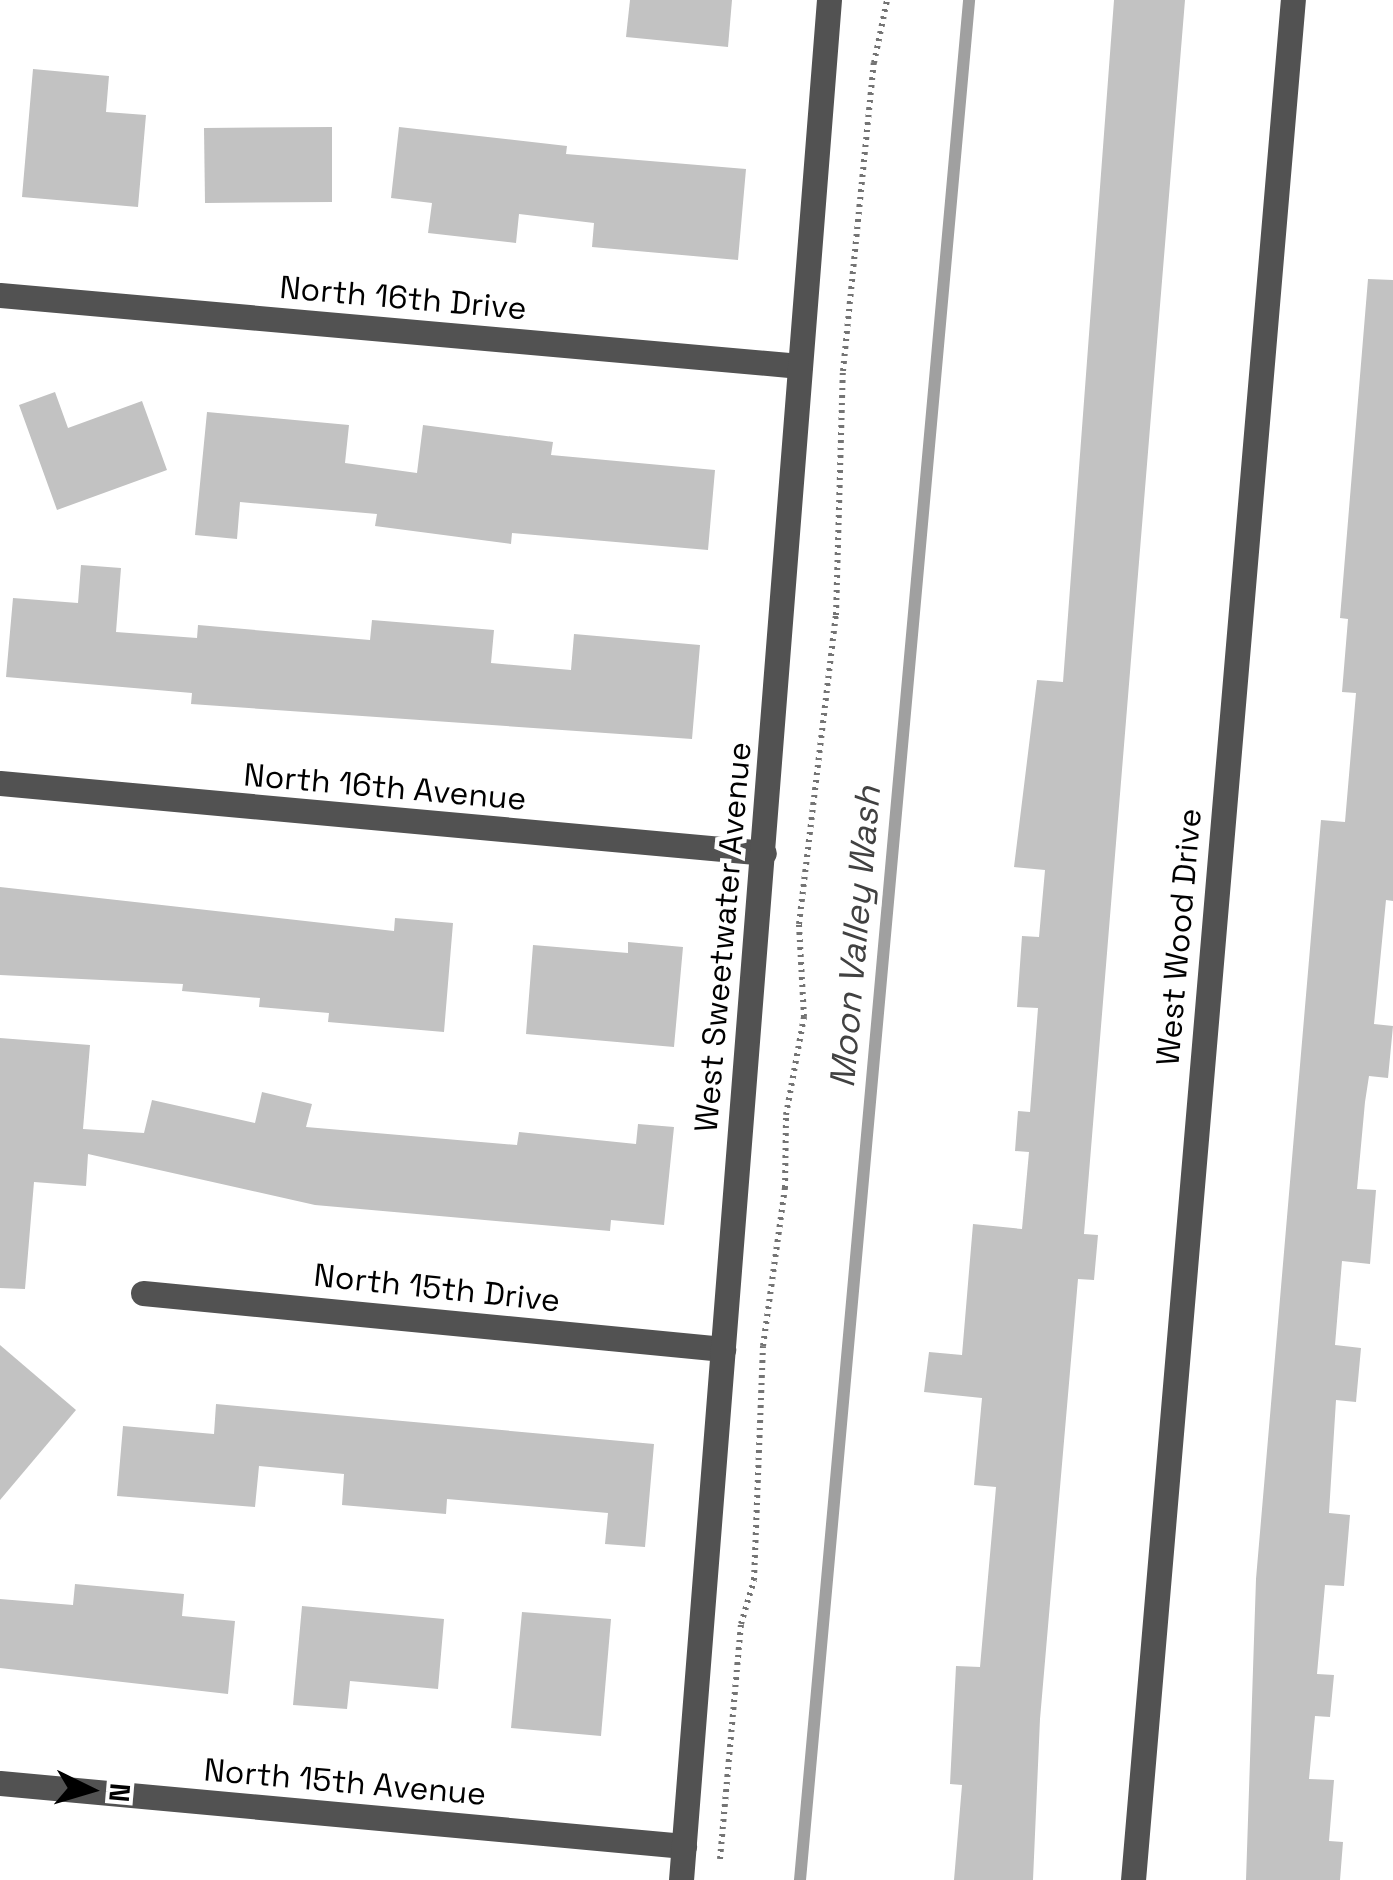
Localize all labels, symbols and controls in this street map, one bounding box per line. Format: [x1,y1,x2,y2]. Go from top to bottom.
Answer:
street label: North 16th Drive [278,268,528,328]
street label: West Sweetwater Avenue [687,740,759,1134]
street label: North 16th Avenue [242,755,528,819]
water label: Moon Valley Wash [821,784,889,1090]
street label: West Wood Drive [1149,807,1209,1067]
street label: North 15th Drive [312,1256,562,1320]
north arrow [40,1740,140,1840]
street label: North 15th Avenue [202,1751,488,1813]
text: N [101,1782,139,1804]

